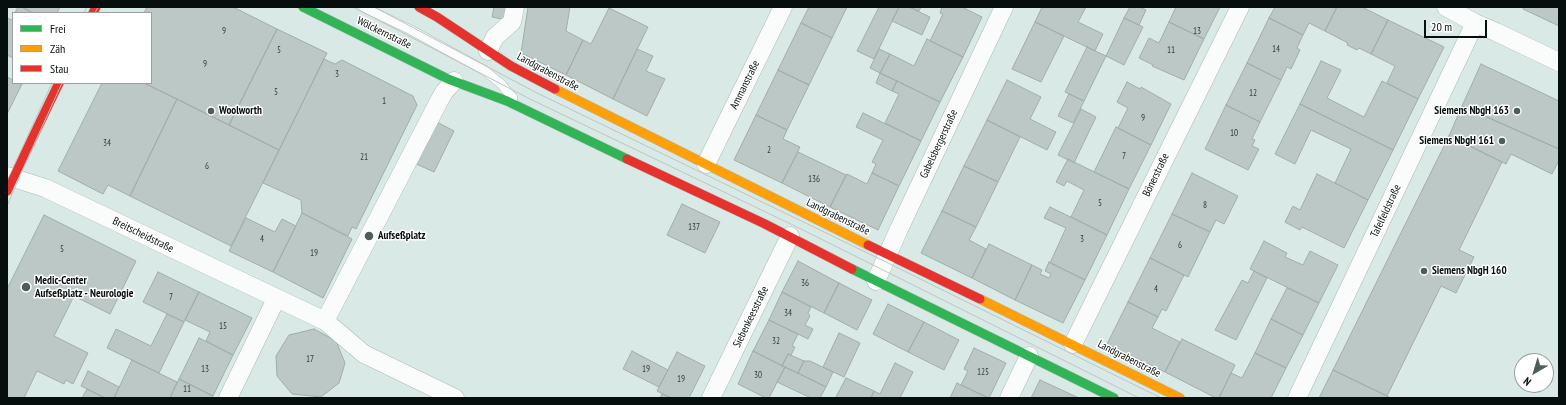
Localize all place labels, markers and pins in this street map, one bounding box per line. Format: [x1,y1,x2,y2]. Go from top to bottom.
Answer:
place label: Woolworth [219,104,262,118]
place label: Siemens NbgH 163 [1434,104,1509,118]
marker: Woolworth [206,106,216,116]
marker: Siemens NbgH 163 [1512,106,1522,116]
place label: Siemens NbgH 161 [1419,134,1494,148]
marker: Siemens NbgH 161 [1497,136,1507,146]
place label: Aufseßplatz [378,229,425,243]
marker: Aufseßplatz [363,230,375,242]
place label: Siemens NbgH 160 [1432,264,1507,278]
marker: Siemens NbgH 160 [1419,266,1429,276]
place label: Medic-Center Aufseßplatz - Neurologie [35,274,133,300]
marker: Medic-Center Aufseßplatz - Neurologie [20,281,32,293]

